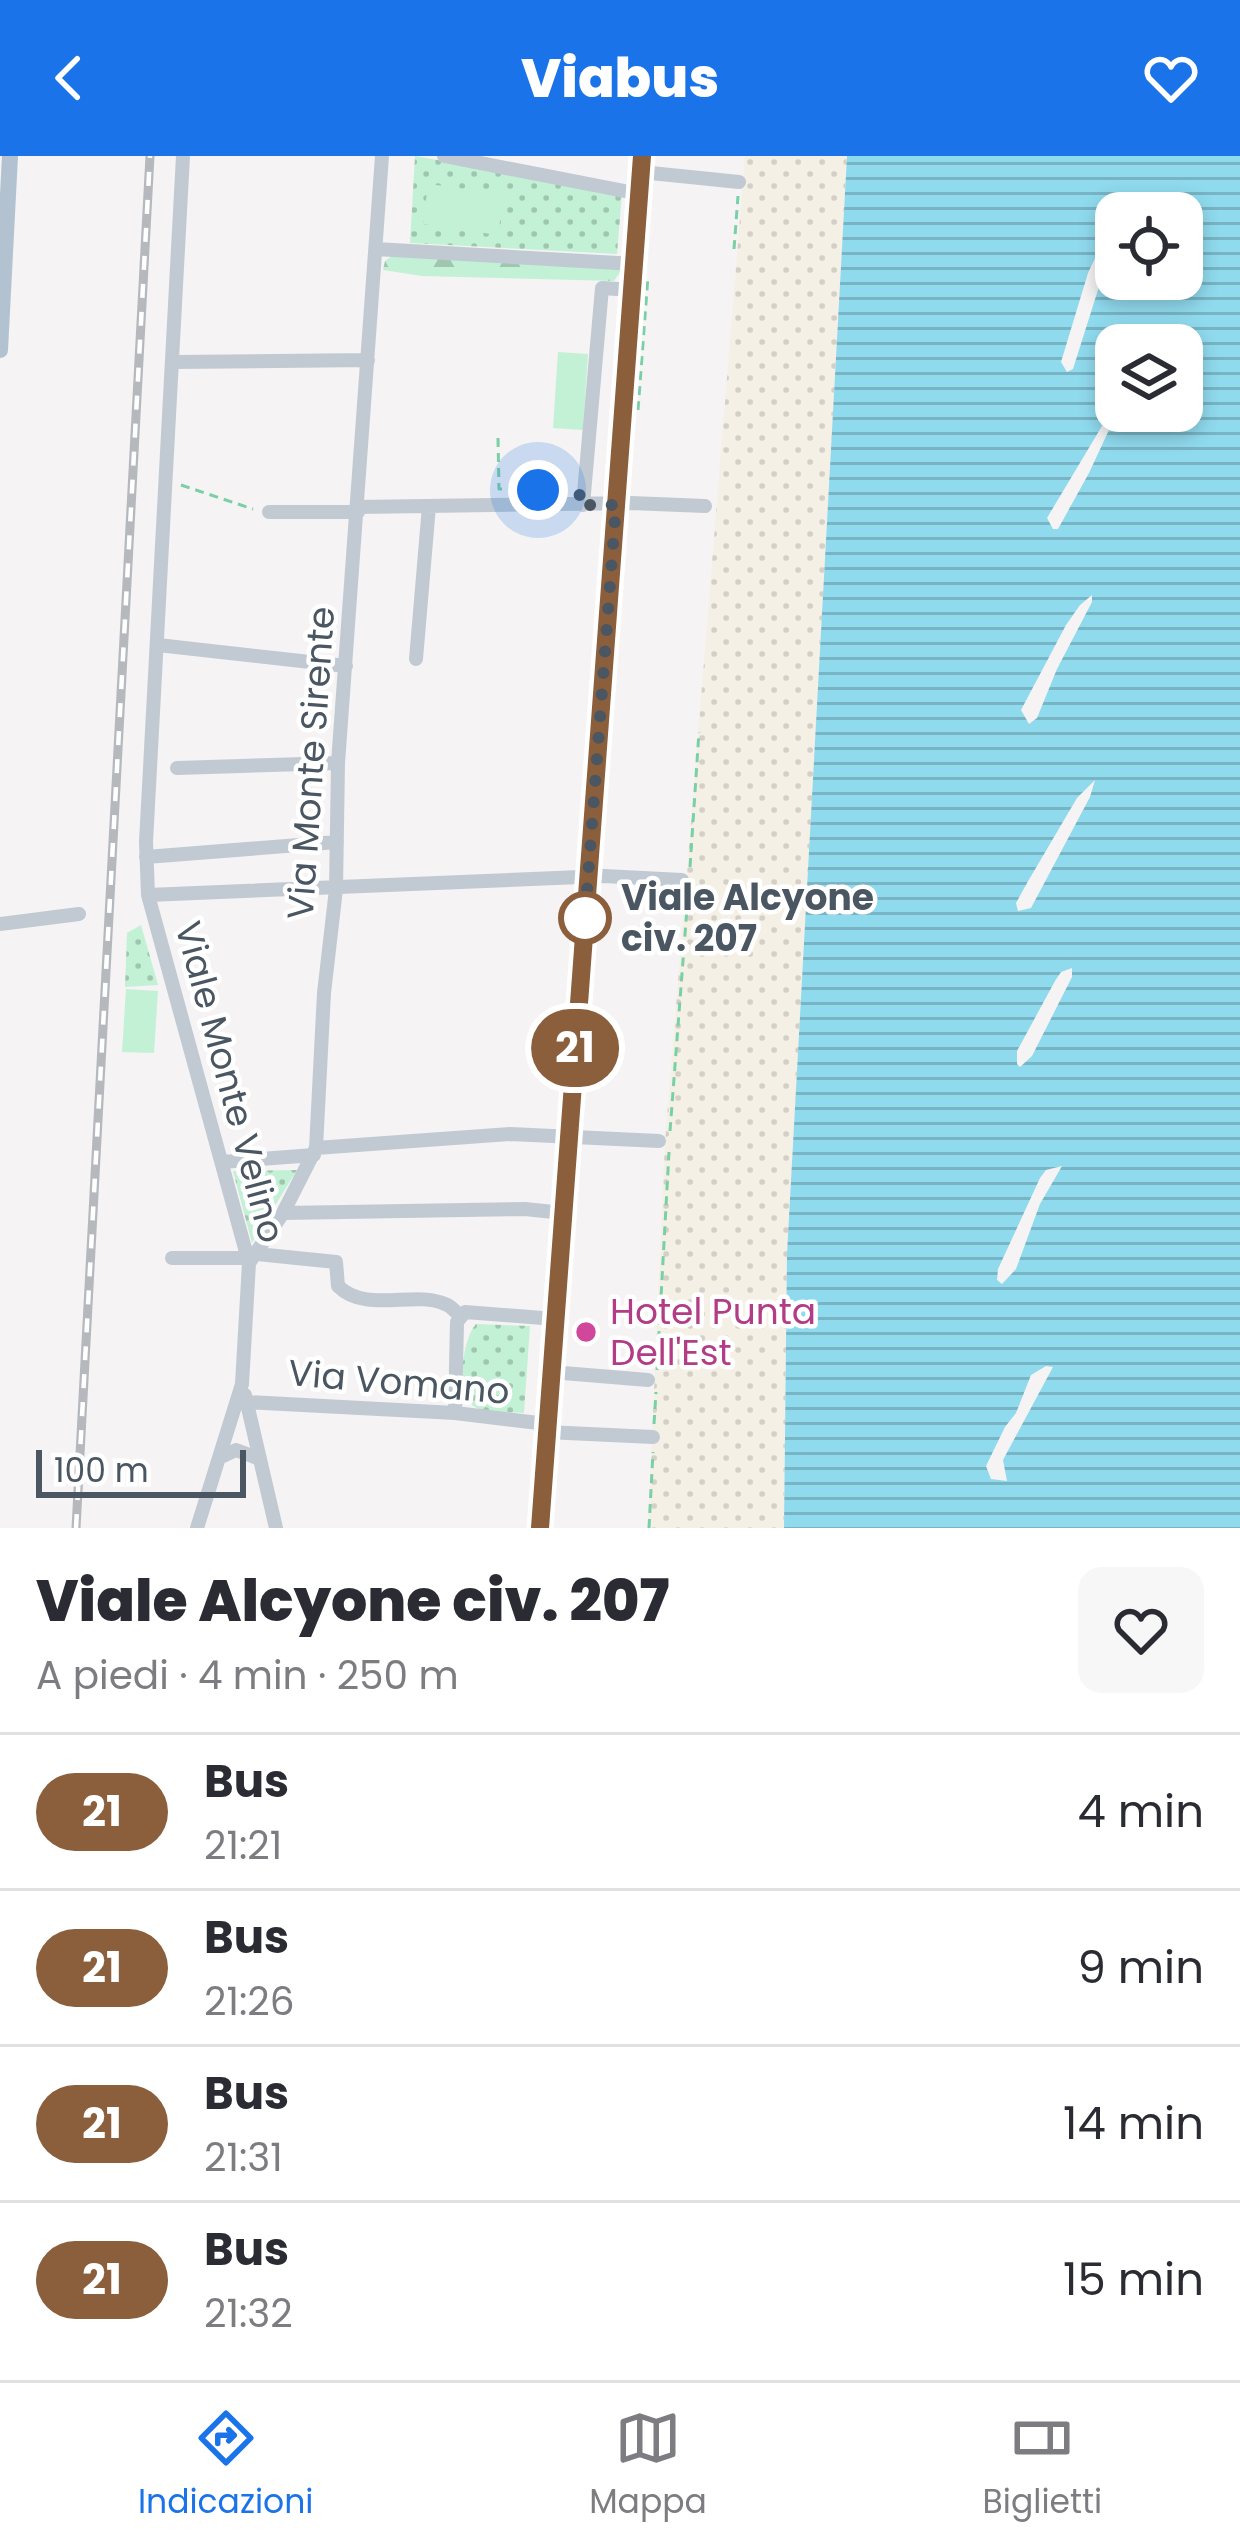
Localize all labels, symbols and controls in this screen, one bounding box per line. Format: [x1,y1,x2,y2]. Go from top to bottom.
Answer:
text: Viabus [521,40,719,116]
icon: back [36,45,102,111]
icon: heart [1138,45,1204,111]
map controls [1095,192,1203,432]
button: locate [1095,192,1203,300]
button: layers [1095,324,1203,432]
your location [508,460,568,520]
street label: Via Monte Sirente [275,605,347,921]
place label: Viale Alcyone civ. 207 [621,872,874,964]
marker: Viale Alcyone civ. 207 [560,893,610,943]
street label: Viale Monte Velino [163,916,297,1248]
line badge: 21 [521,1009,629,1087]
text: 21 [555,1018,595,1077]
place label: Hotel Punta Dell'Est [610,1286,816,1378]
marker: Hotel Punta Dell'Est [573,1319,599,1345]
street label: Via Vomano [286,1347,512,1417]
scale bar [36,1444,246,1497]
text: 100 m [54,1447,149,1494]
text: Viale Alcyone civ. 207 [36,1561,669,1641]
button: heart [1078,1567,1204,1693]
text: A piedi · 4 min · 250 m [36,1648,459,1703]
text: Bus [204,1750,289,1813]
text: 4 min [1077,1780,1204,1843]
text: 21 [82,1782,122,1841]
text: 21:21 [204,1818,282,1873]
text: Bus [204,1906,289,1969]
text: 9 min [1077,1936,1204,1999]
text: 21 [82,1938,122,1997]
text: 21:26 [204,1974,294,2029]
text: Bus [204,2062,289,2125]
text: 14 min [1063,2092,1204,2155]
text: 21 [82,2094,122,2153]
text: 21:31 [204,2130,283,2185]
text: Bus [204,2218,289,2281]
text: 15 min [1063,2248,1204,2311]
text: 21 [82,2250,122,2309]
text: 21:32 [204,2286,293,2341]
tab: Indicazioni [138,2405,313,2527]
tab: Mappa [589,2405,707,2527]
tab: Biglietti [983,2405,1102,2527]

